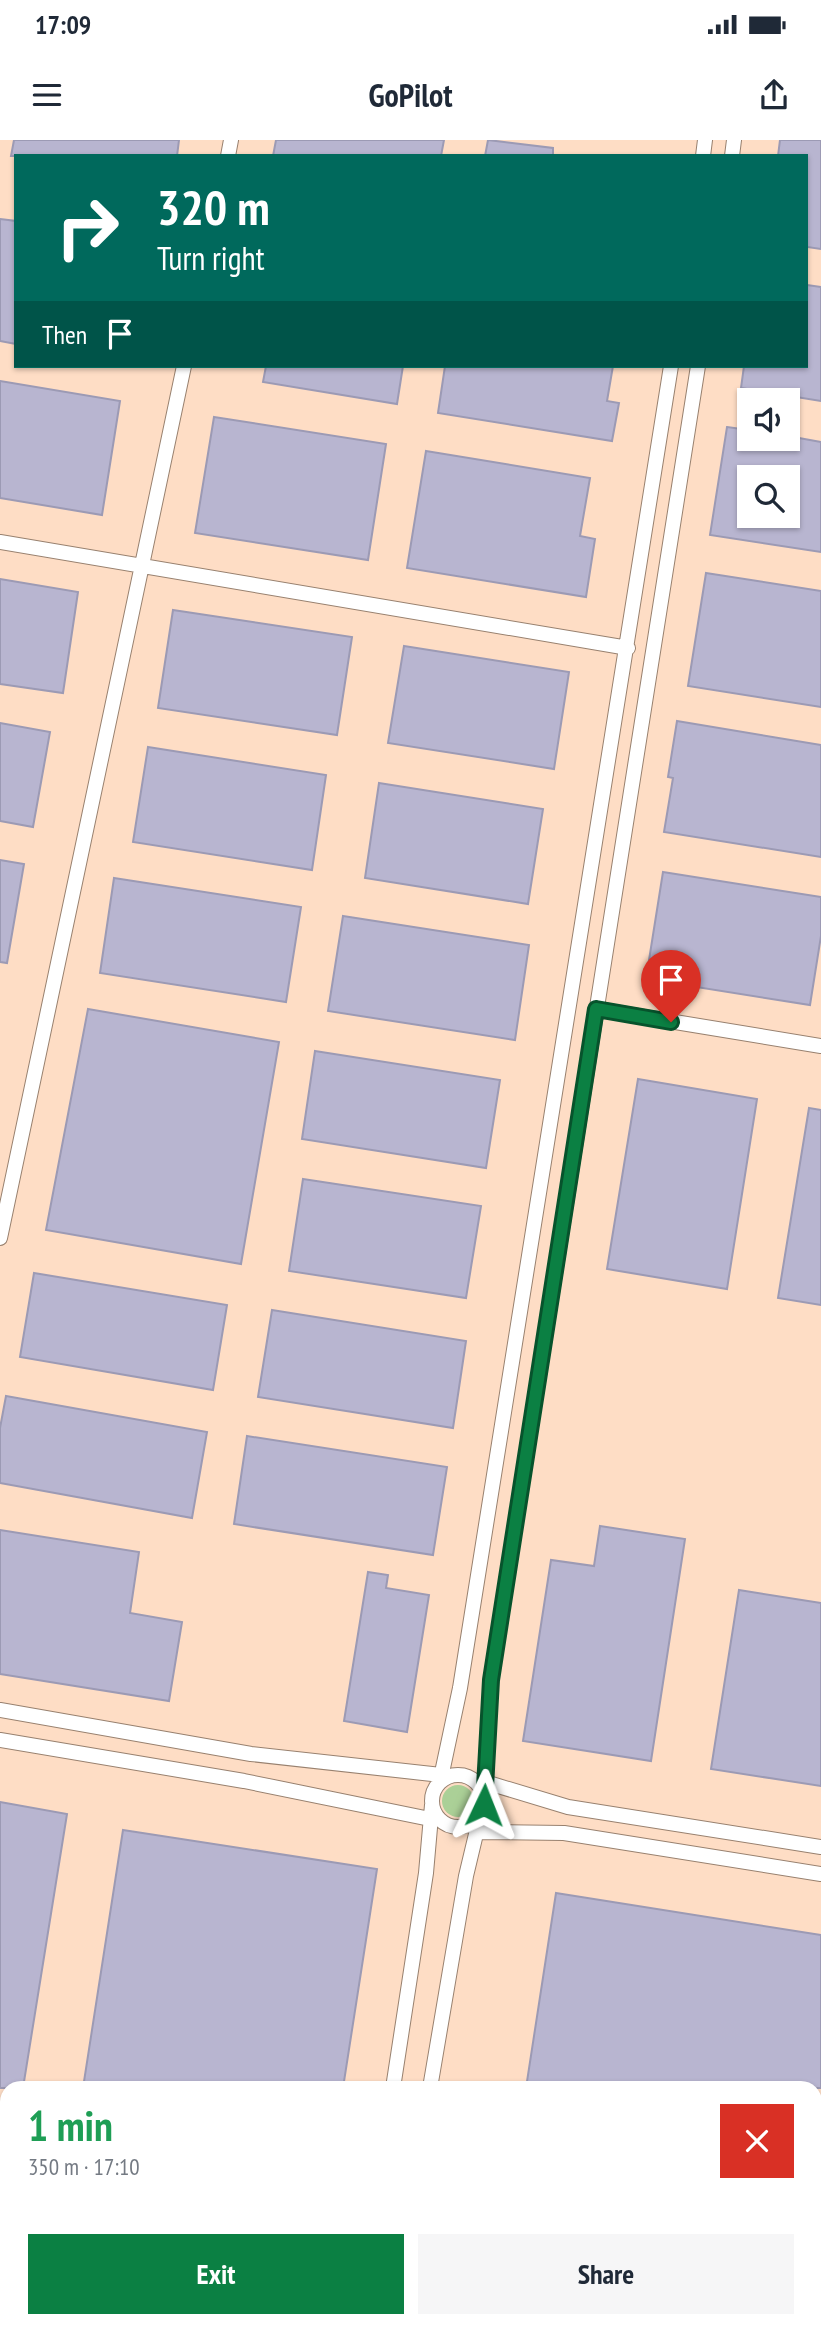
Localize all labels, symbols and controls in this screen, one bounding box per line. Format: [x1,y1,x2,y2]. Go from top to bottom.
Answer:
text: 17:09 [35,8,91,41]
text: GoPilot [368,74,453,116]
icon: menu [28,76,66,114]
icon: share [755,76,793,114]
text: 320 m [157,175,270,239]
icon: right [42,182,133,273]
text: Turn right [157,237,265,279]
icon: arrive [101,315,139,353]
text: Then [42,318,87,351]
map controls [737,388,800,528]
button: sound [737,388,800,451]
button: search [737,465,800,528]
pin [641,950,701,1022]
icon: arrive [652,961,690,999]
position arrow [447,1768,521,1842]
text: 1 min [28,2098,113,2153]
button: close [720,2104,794,2178]
text: 350 m · 17:10 [28,2152,140,2181]
button: Exit [28,2234,404,2314]
button: Share [418,2234,794,2314]

